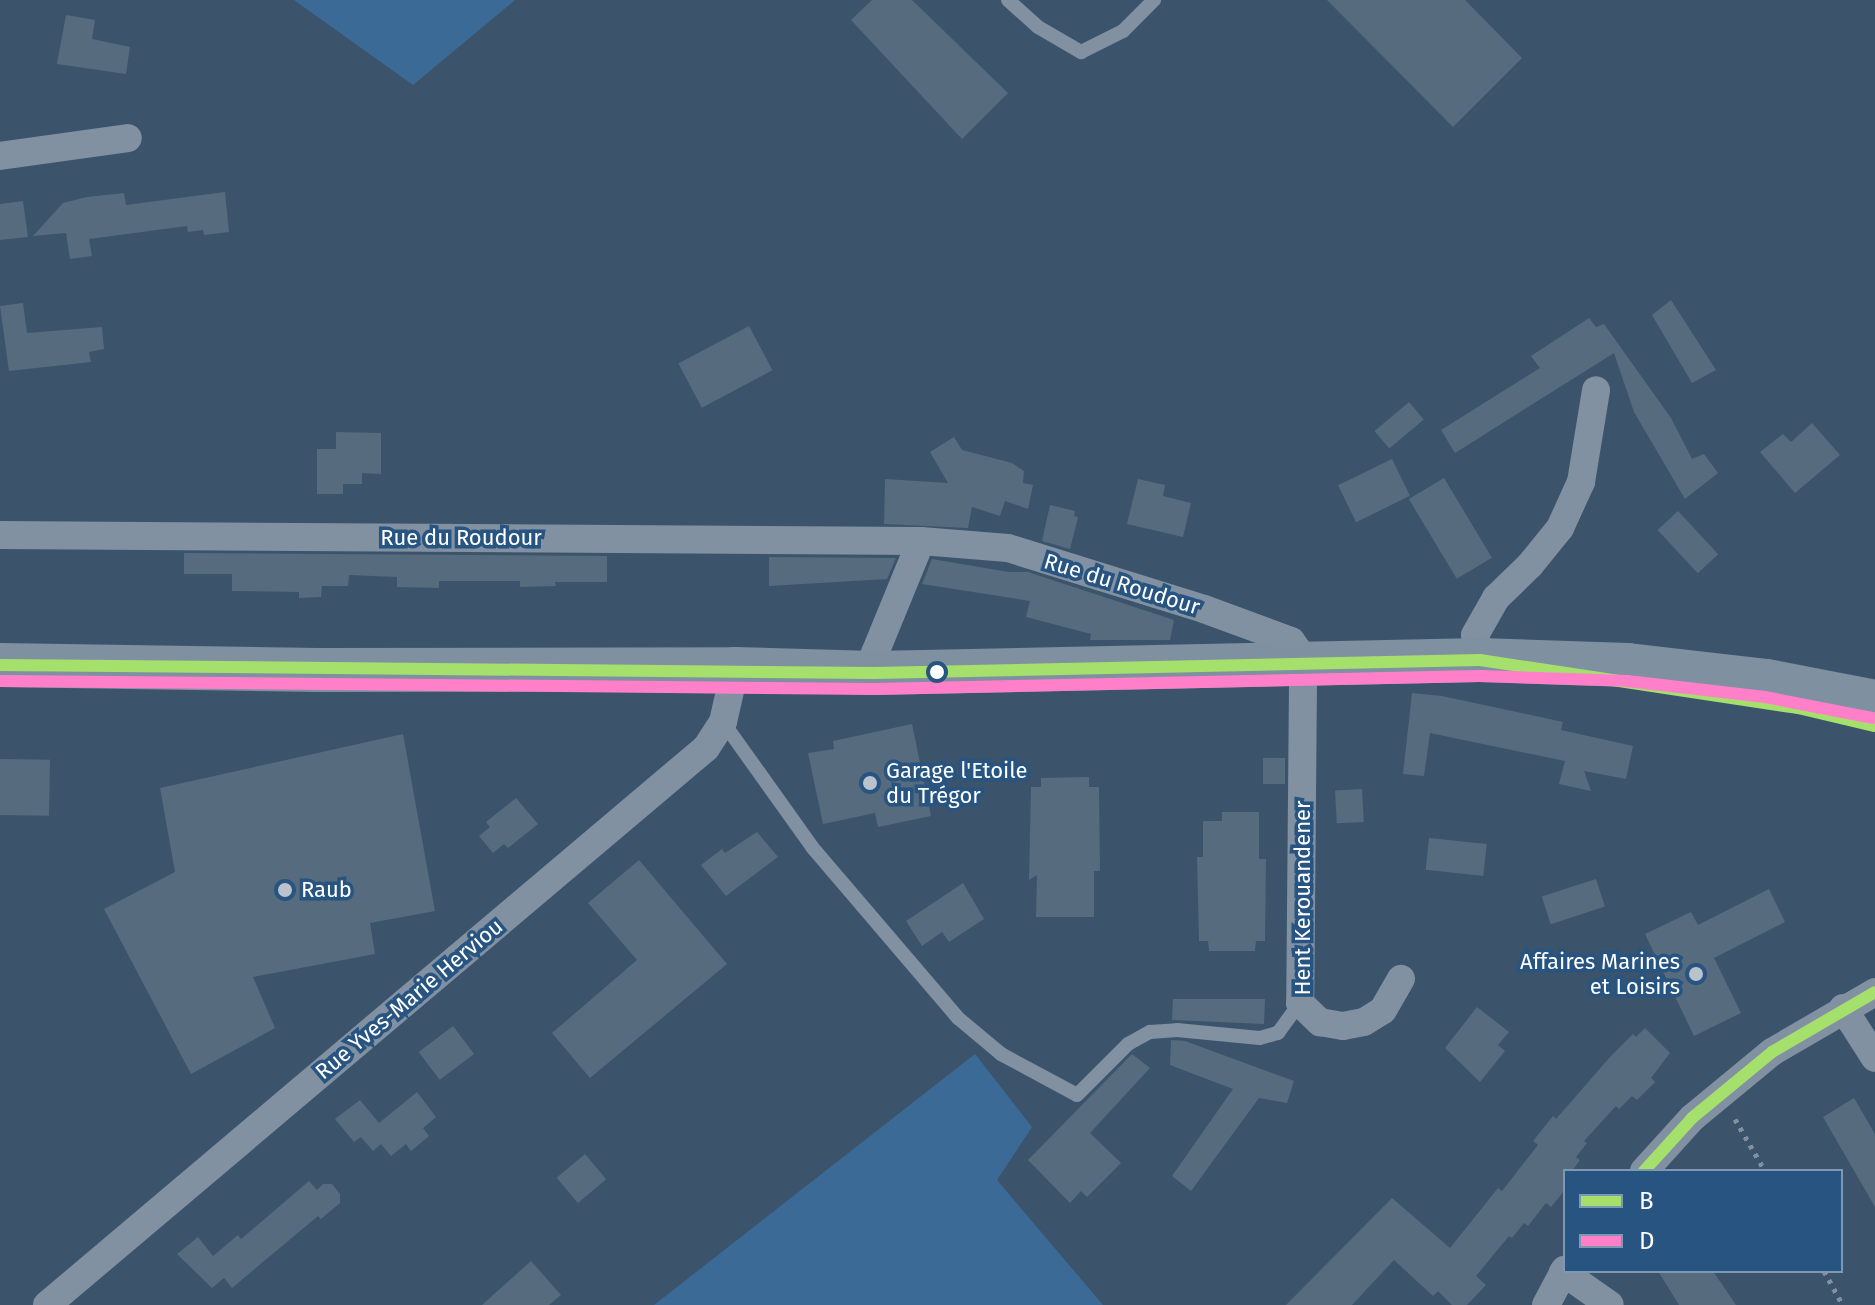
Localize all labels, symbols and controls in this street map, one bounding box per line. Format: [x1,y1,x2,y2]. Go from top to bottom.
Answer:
street label: Rue du Roudour [380,525,542,551]
street label: Rue du Roudour [1041,548,1203,620]
unlabelled marker [929,664,945,680]
place label: Garage l'Etoile du Trégor [886,757,1028,808]
marker: Garage l'Etoile du Trégor [861,774,879,792]
street label: Hent Kerouandener [1290,800,1316,996]
place label: Raub [301,877,352,903]
marker: Raub [276,881,294,899]
street label: Rue Yves-Marie Herviou [310,913,508,1085]
place label: Affaires Marines et Loisirs [1520,948,1680,1000]
marker: Affaires Marines et Loisirs [1687,965,1705,983]
legend [1563,1169,1843,1273]
text: B [1639,1187,1654,1215]
text: D [1639,1227,1654,1255]

